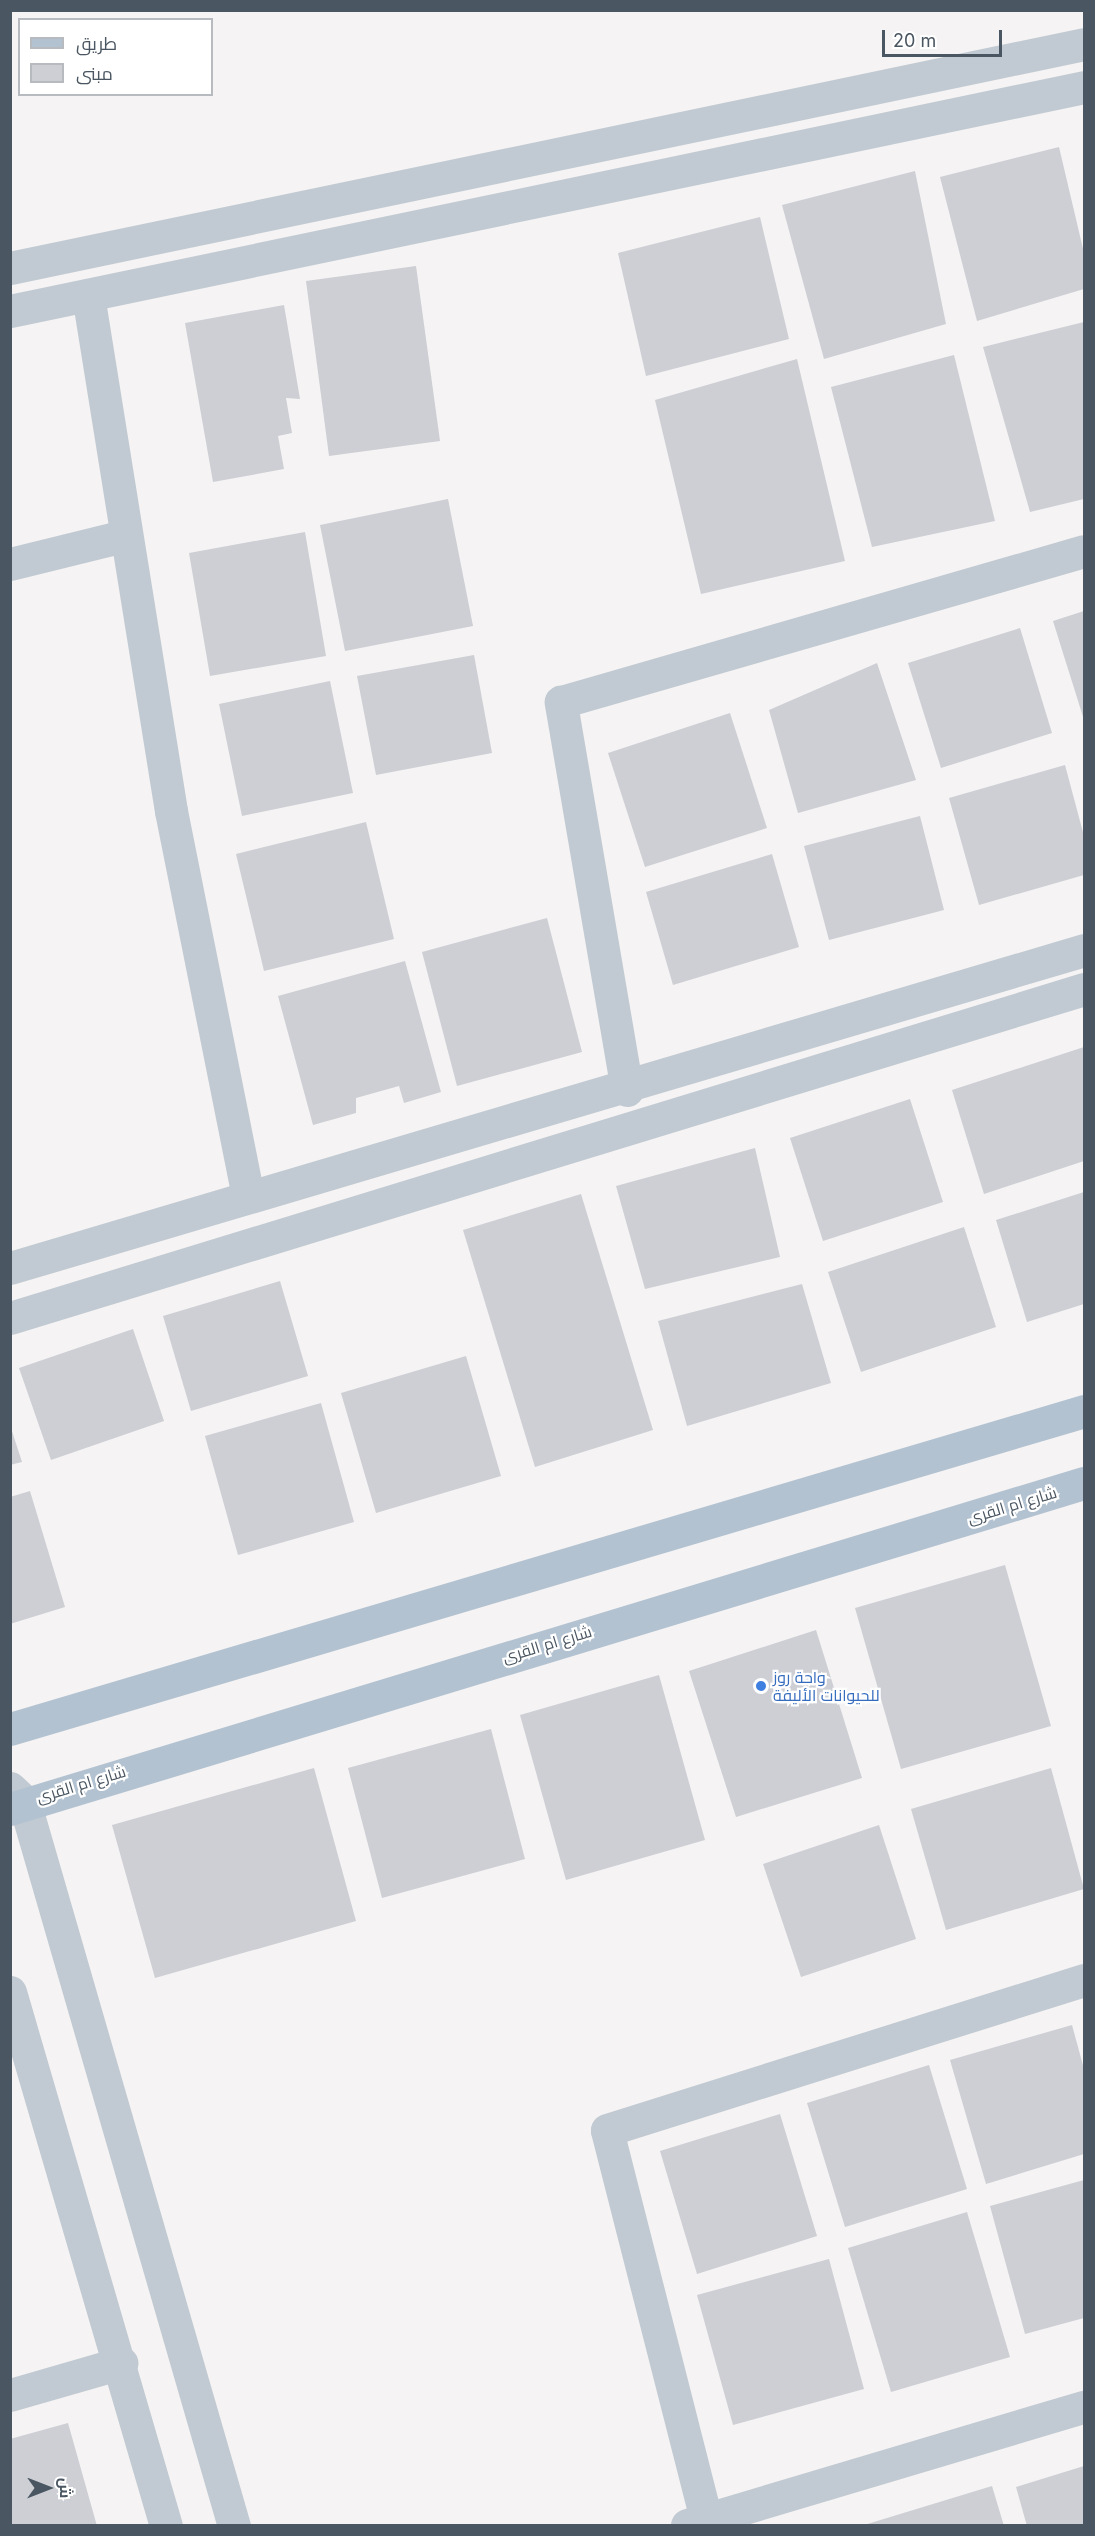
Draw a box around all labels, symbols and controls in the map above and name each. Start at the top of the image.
legend [18,18,213,96]
scale bar [885,18,1005,56]
text: 20 m [893,30,936,51]
text: طريق [76,33,117,54]
text: مبنى [76,63,113,84]
street label: شارع ام القرى [965,1482,1059,1528]
street label: شارع ام القرى [500,1621,594,1667]
place label: واحة روز للحيوانات الأليفة [773,1667,880,1705]
marker: واحة روز للحيوانات الأليفة [754,1679,768,1693]
street label: شارع ام القرى [34,1761,128,1807]
north arrow [18,2458,78,2518]
text: ش [56,2478,76,2498]

